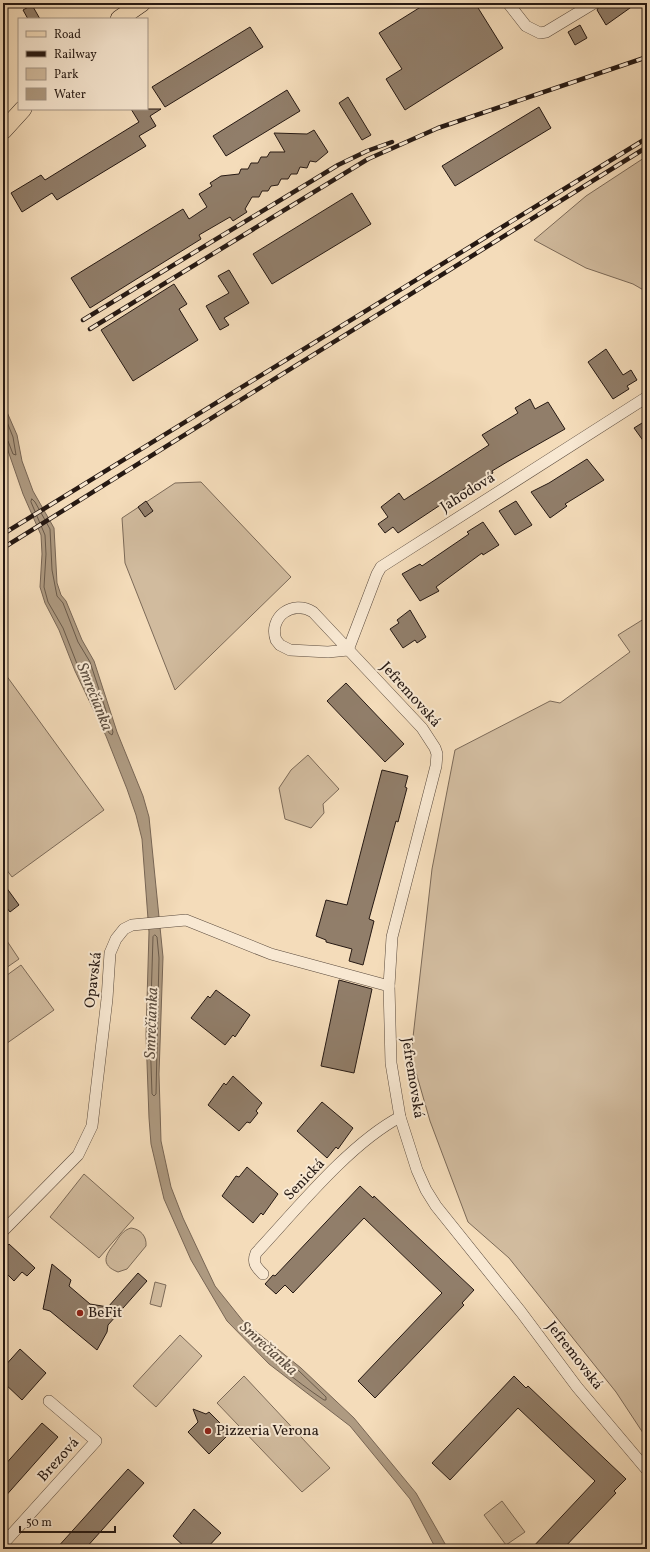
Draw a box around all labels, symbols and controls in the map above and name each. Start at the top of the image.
legend [18,18,148,110]
text: Road [54,27,81,43]
text: Railway [54,47,97,63]
text: Park [54,67,79,83]
text: Water [54,87,86,103]
street label: Jahodová [437,468,499,518]
street label: Jefremovská [375,658,445,732]
water label: Smrečianka [70,660,118,735]
street label: Opavská [80,951,108,1009]
water label: Smrečianka [140,986,164,1059]
street label: Jefremovská [395,1036,429,1120]
street label: Senická [280,1154,330,1206]
place label: BeFit [88,1303,122,1324]
marker: BeFit [75,1308,85,1318]
water label: Smrečianka [234,1317,302,1381]
street label: Jefremovská [541,1317,607,1395]
place label: Pizzeria Verona [216,1421,319,1442]
marker: Pizzeria Verona [203,1426,213,1436]
street label: Brezová [33,1433,85,1487]
scale bar [20,1508,115,1534]
text: 50 m [26,1515,52,1531]

